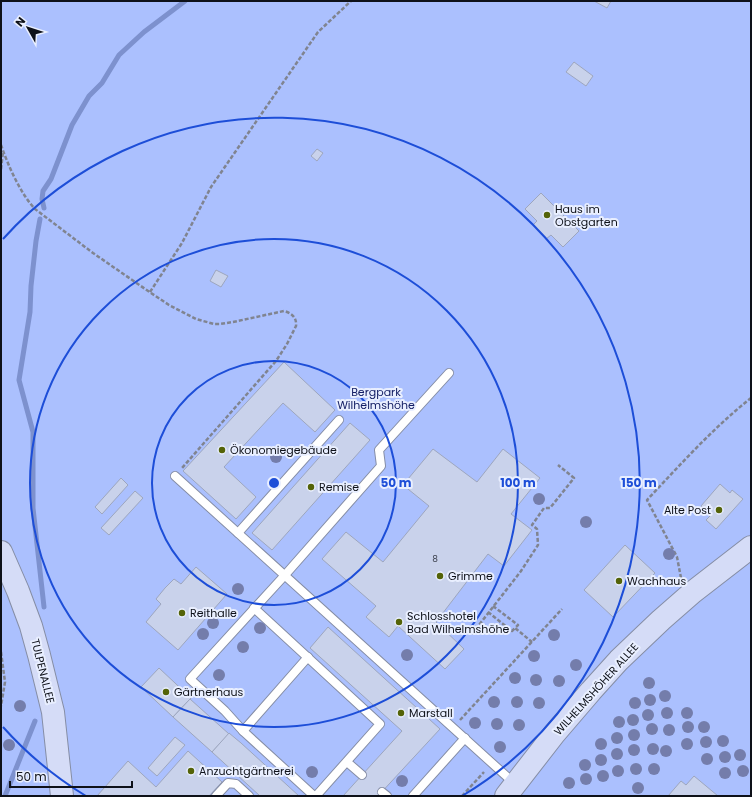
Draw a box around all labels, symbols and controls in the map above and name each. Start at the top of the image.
north arrow [8,8,48,48]
text: N [11,13,29,30]
place label: Haus im Obstgarten [555,201,618,230]
marker: Haus im Obstgarten [542,210,552,220]
park label: Bergpark Wilhelmshöhe [337,384,415,413]
place label: Ökonomiegebäude [230,442,337,458]
marker: Ökonomiegebäude [217,445,227,455]
text: 50 m [381,474,412,491]
text: 100 m [500,474,536,491]
text: 150 m [621,474,657,491]
centre of rings [267,476,281,490]
place label: Remise [319,479,359,495]
marker: Remise [306,482,316,492]
place label: Alte Post [664,502,711,518]
marker: Alte Post [714,505,724,515]
house number: 8 [432,553,438,565]
place label: Grimme [448,568,493,584]
marker: Grimme [435,571,445,581]
place label: Wachhaus [627,573,686,589]
marker: Wachhaus [614,576,624,586]
place label: Reithalle [190,605,237,621]
marker: Reithalle [177,608,187,618]
place label: Schlosshotel Bad Wilhelmshöhe [407,608,509,637]
marker: Schlosshotel Bad Wilhelmshöhe [394,617,404,627]
street label: TULPENALLEE [27,637,59,705]
street label: WILHELMSHÖHER ALLEE [550,639,642,739]
place label: Gärtnerhaus [174,684,244,700]
marker: Gärtnerhaus [161,687,171,697]
place label: Marstall [409,705,453,721]
marker: Marstall [396,708,406,718]
scale bar [10,763,132,789]
place label: Anzuchtgärtnerei [199,763,294,779]
marker: Anzuchtgärtnerei [186,766,196,776]
text: 50 m [16,768,47,785]

